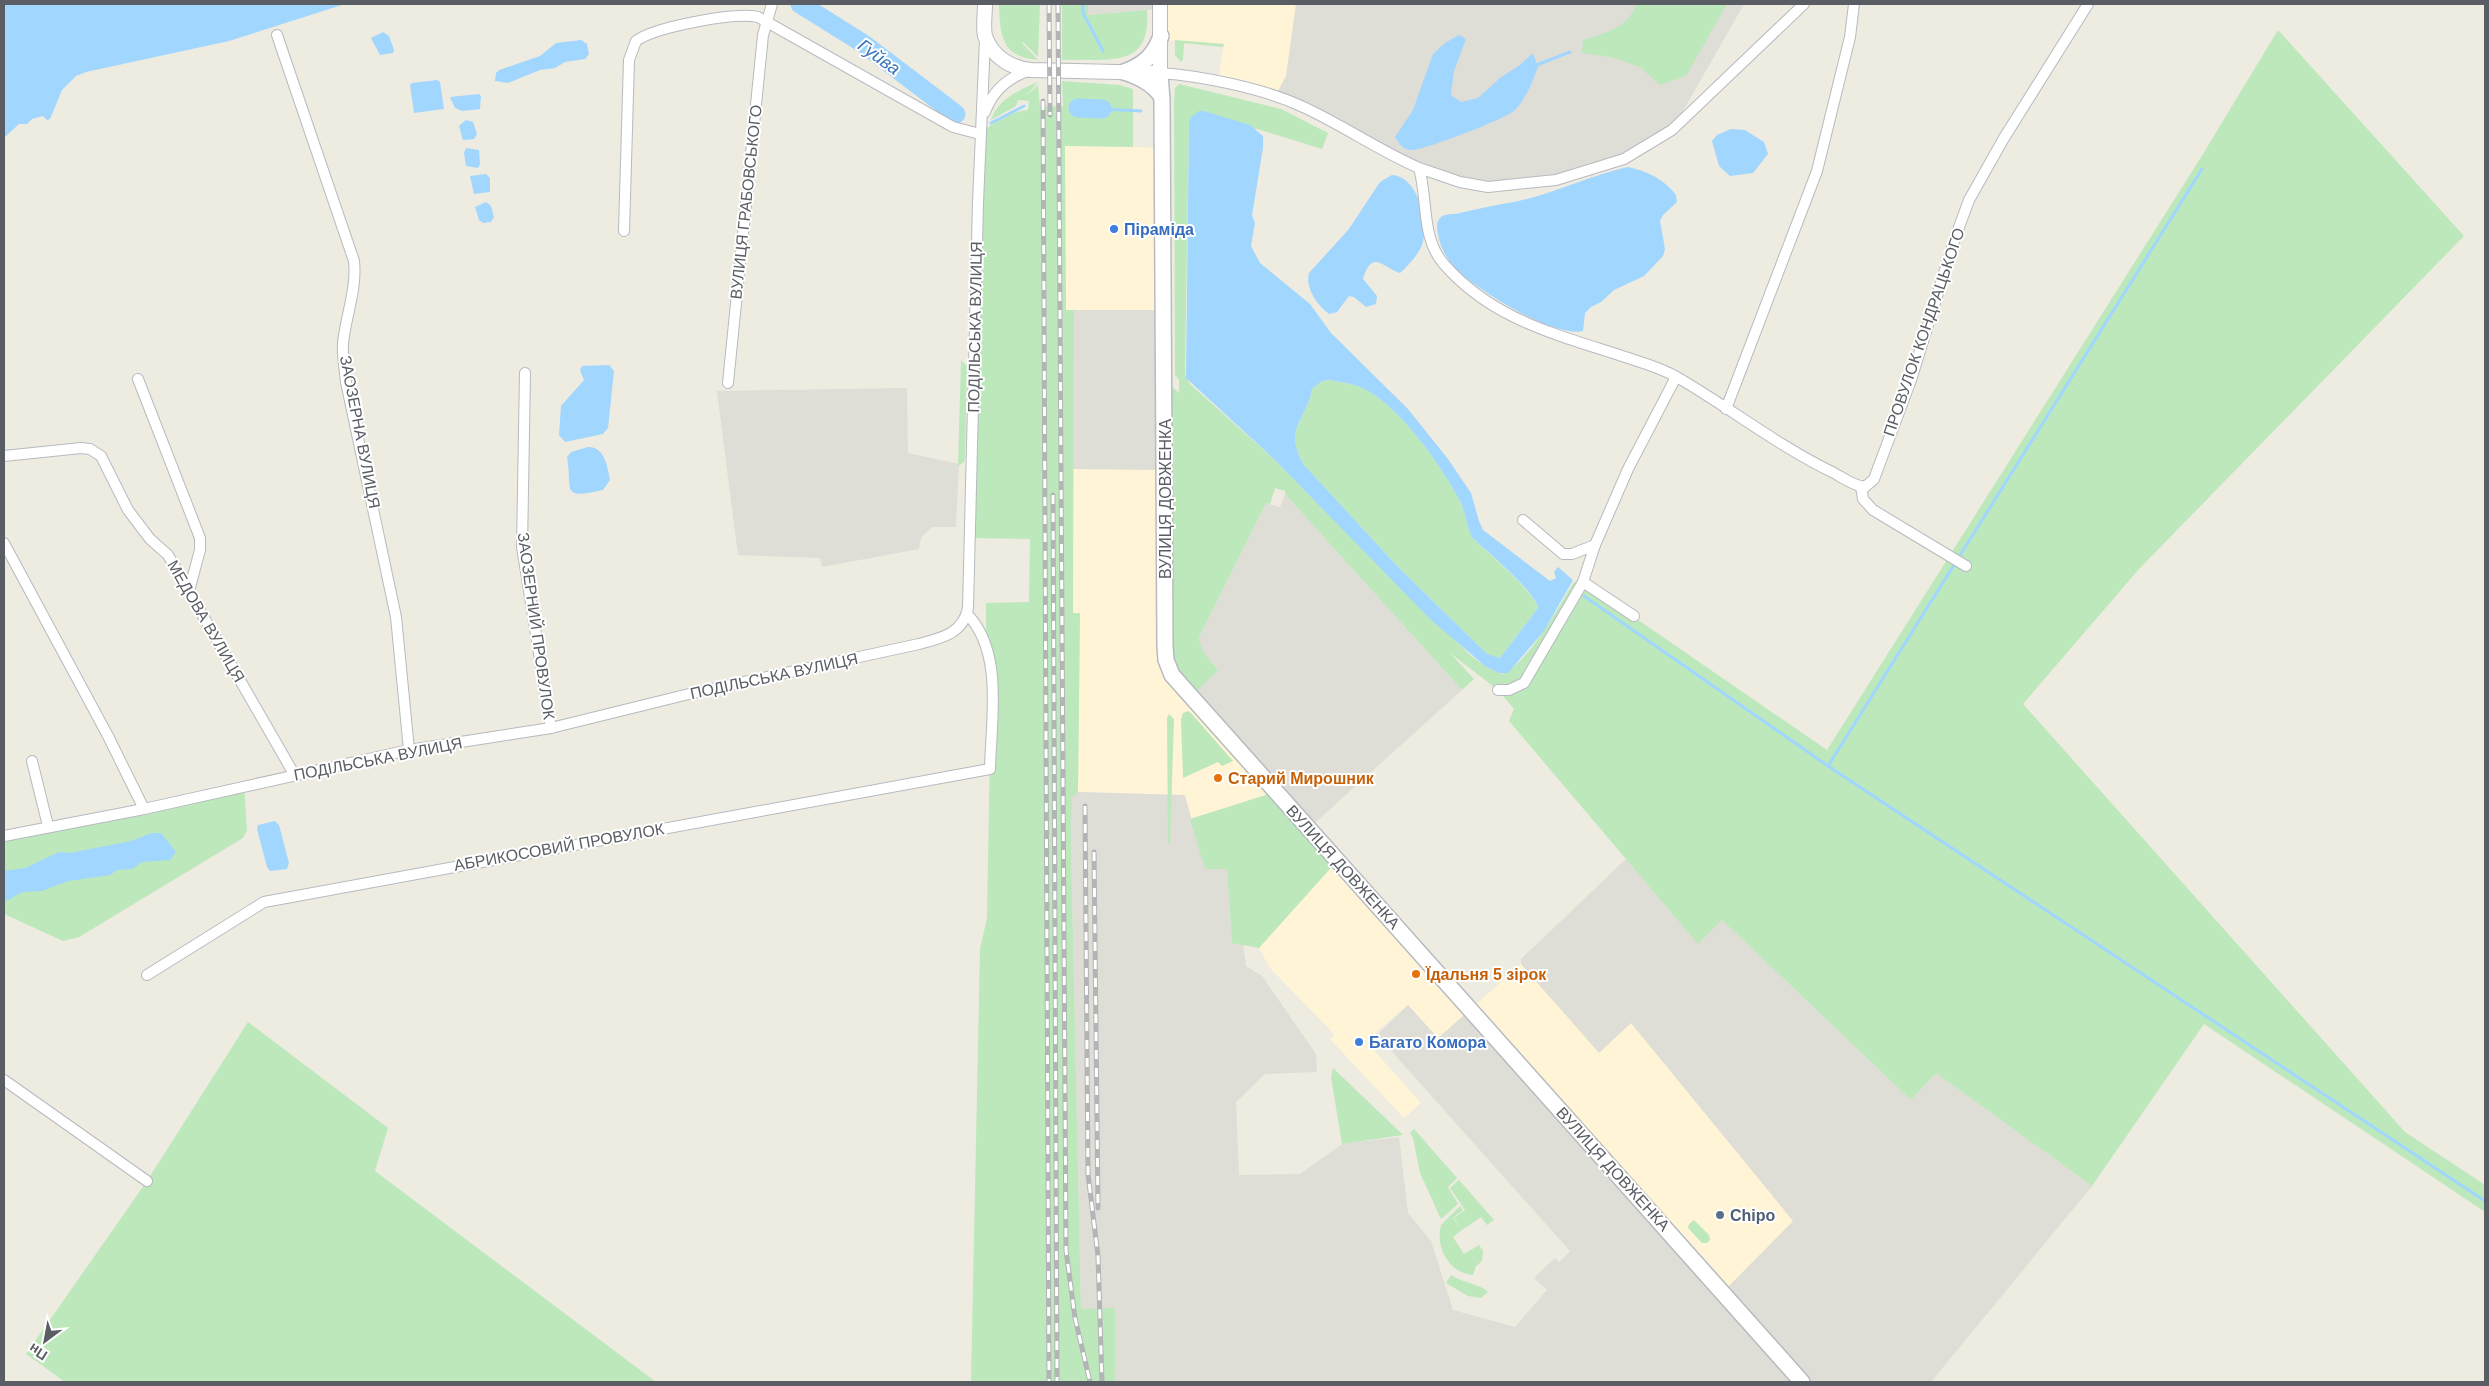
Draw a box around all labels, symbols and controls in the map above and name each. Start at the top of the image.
water label: Гуйва [854,35,904,79]
street label: ВУЛИЦЯ ГРАБОВСЬКОГО [727,104,765,300]
place label: Піраміда [1124,221,1194,238]
marker: Піраміда [1108,223,1120,235]
street label: ПРОВУЛОК КОНДРАЦЬКОГО [1880,226,1968,438]
street label: ПОДІЛЬСЬКА ВУЛИЦЯ [965,241,985,413]
street label: ЗАОЗЕРНА ВУЛИЦЯ [337,354,383,510]
street label: ВУЛИЦЯ ДОВЖЕНКА [1157,419,1174,579]
street label: ЗАОЗЕРНИЙ ПРОВУЛОК [514,531,559,721]
street label: МЕДОВА ВУЛИЦЯ [164,557,248,685]
street label: ПОДІЛЬСЬКА ВУЛИЦЯ [689,650,859,702]
street label: ПОДІЛЬСЬКА ВУЛИЦЯ [292,734,464,784]
place label: Старий Мирошник [1228,770,1375,787]
marker: Старий Мирошник [1212,772,1224,784]
street label: ВУЛИЦЯ ДОВЖЕНКА [1283,802,1403,932]
street label: АБРИКОСОВИЙ ПРОВУЛОК [452,819,666,874]
place label: Їдальня 5 зірок [1425,966,1547,983]
marker: Їдальня 5 зірок [1410,968,1422,980]
place label: Багато Комора [1369,1034,1486,1051]
marker: Багато Комора [1353,1036,1365,1048]
street label: ВУЛИЦЯ ДОВЖЕНКА [1553,1104,1673,1234]
place label: Chipo [1730,1207,1776,1224]
marker: Chipo [1714,1209,1726,1221]
north arrow [20,1316,70,1366]
text: Пн [26,1340,50,1364]

